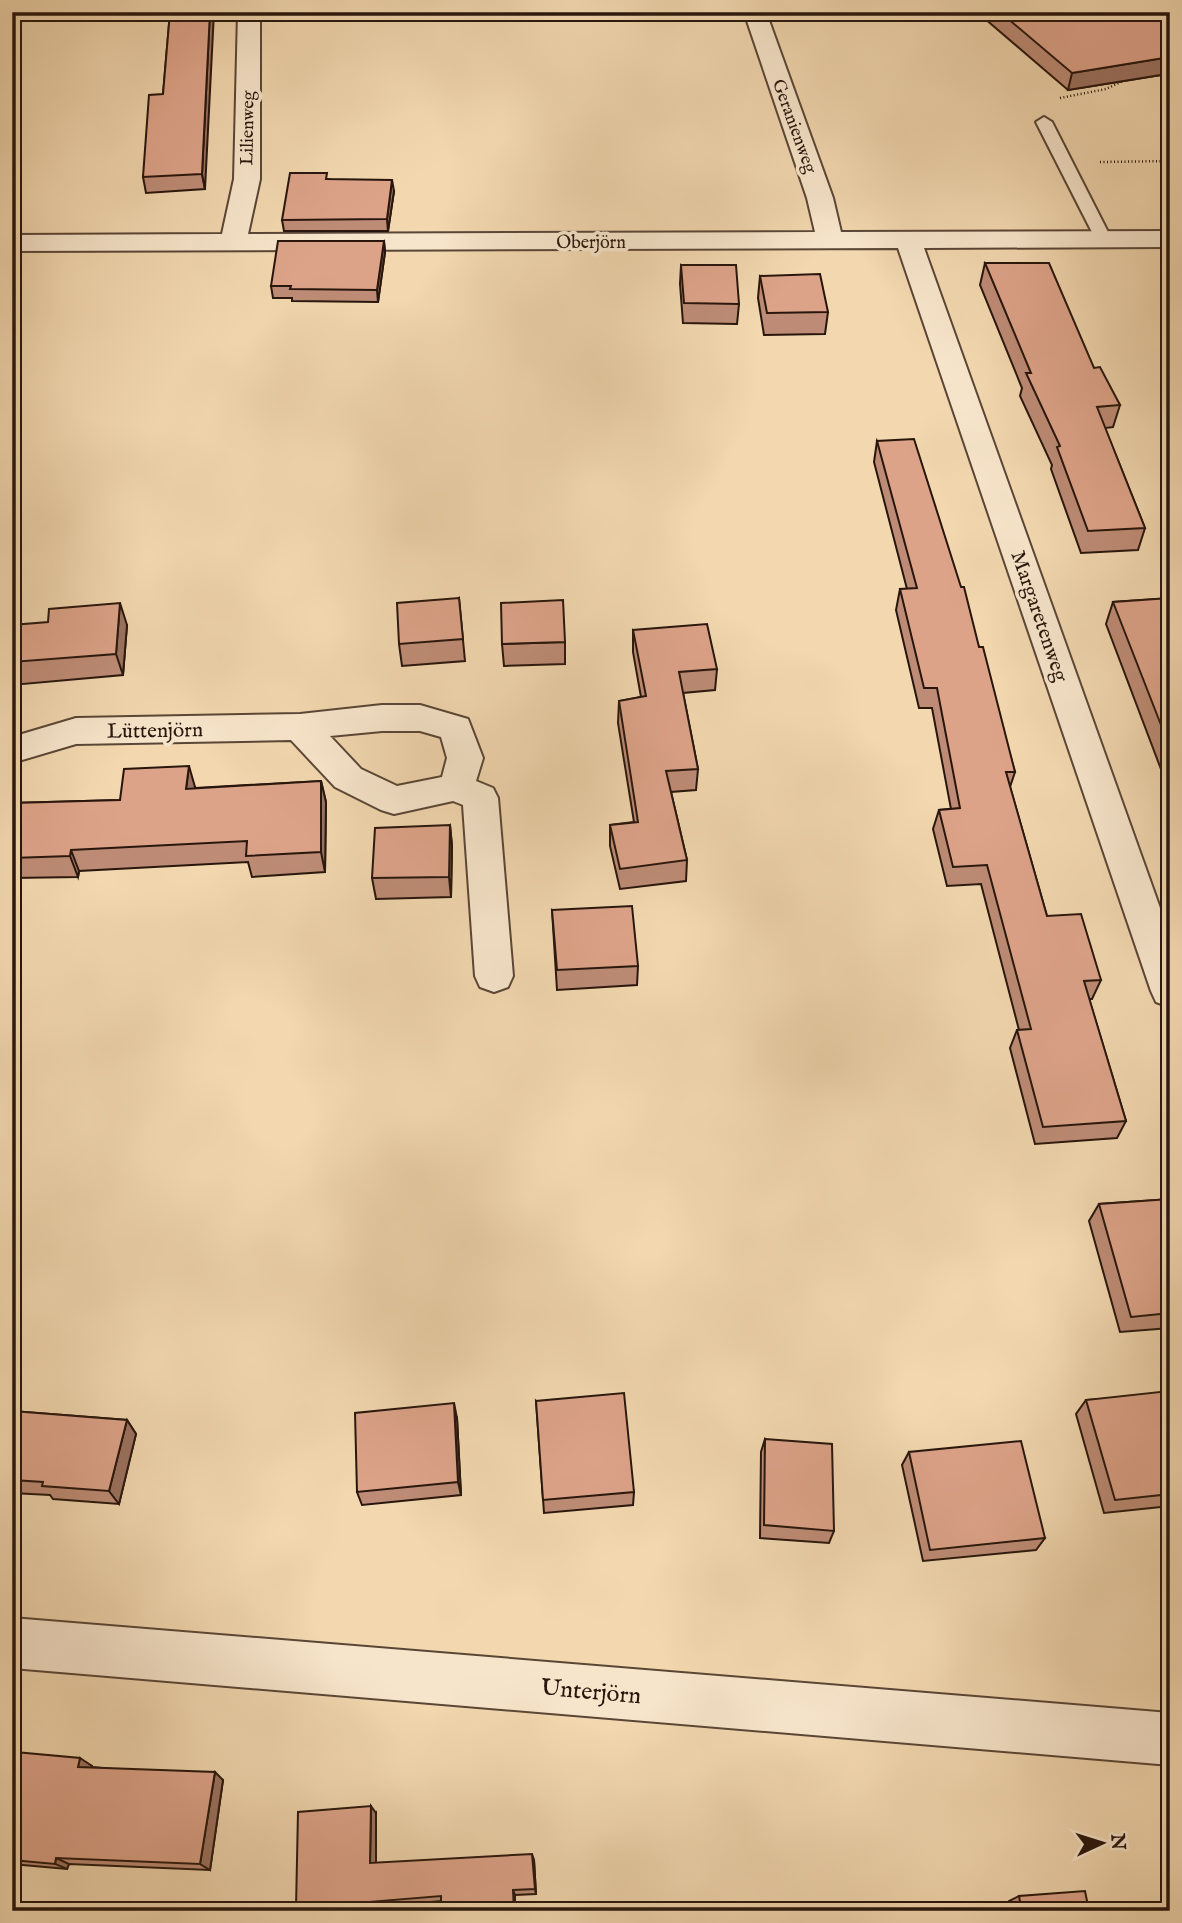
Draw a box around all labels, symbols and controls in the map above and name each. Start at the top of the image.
street label: Geranienweg [766,76,821,177]
street label: Lilienweg [236,90,261,166]
street label: Oberjörn [556,232,626,255]
street label: Margaretenweg [1004,547,1074,686]
street label: Lüttenjörn [107,717,203,746]
street label: Unterjörn [539,1673,643,1712]
north arrow [1066,1808,1136,1878]
text: N [1104,1832,1130,1852]

